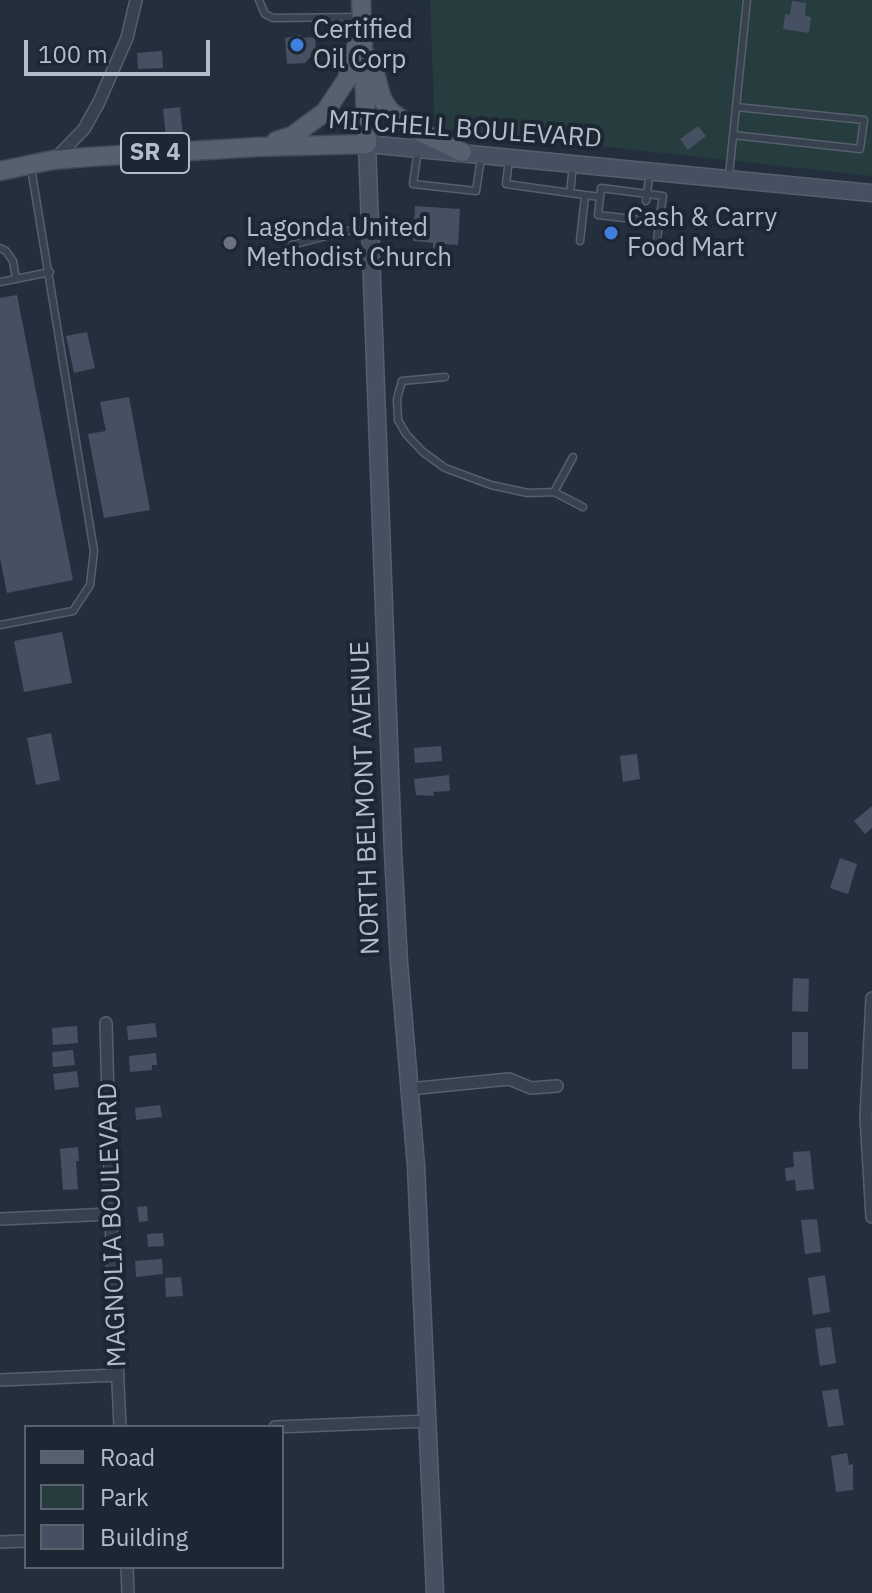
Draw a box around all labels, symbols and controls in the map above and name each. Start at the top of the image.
place label: Certified Oil Corp [313,14,413,76]
scale bar [28,24,214,74]
marker: Certified Oil Corp [288,36,306,54]
text: 100 m [38,38,108,70]
street label: MITCHELL BOULEVARD [327,105,603,155]
road number: SR 4 [121,133,189,173]
place label: Cash & Carry Food Mart [627,202,777,264]
place label: Lagonda United Methodist Church [246,212,452,274]
marker: Cash & Carry Food Mart [602,224,620,242]
marker: Lagonda United Methodist Church [221,234,239,252]
street label: NORTH BELMONT AVENUE [345,641,387,955]
street label: MAGNOLIA BOULEVARD [92,1082,134,1368]
legend [24,1425,284,1569]
text: Road [100,1441,155,1473]
text: Park [100,1481,149,1513]
text: Building [100,1521,188,1553]

